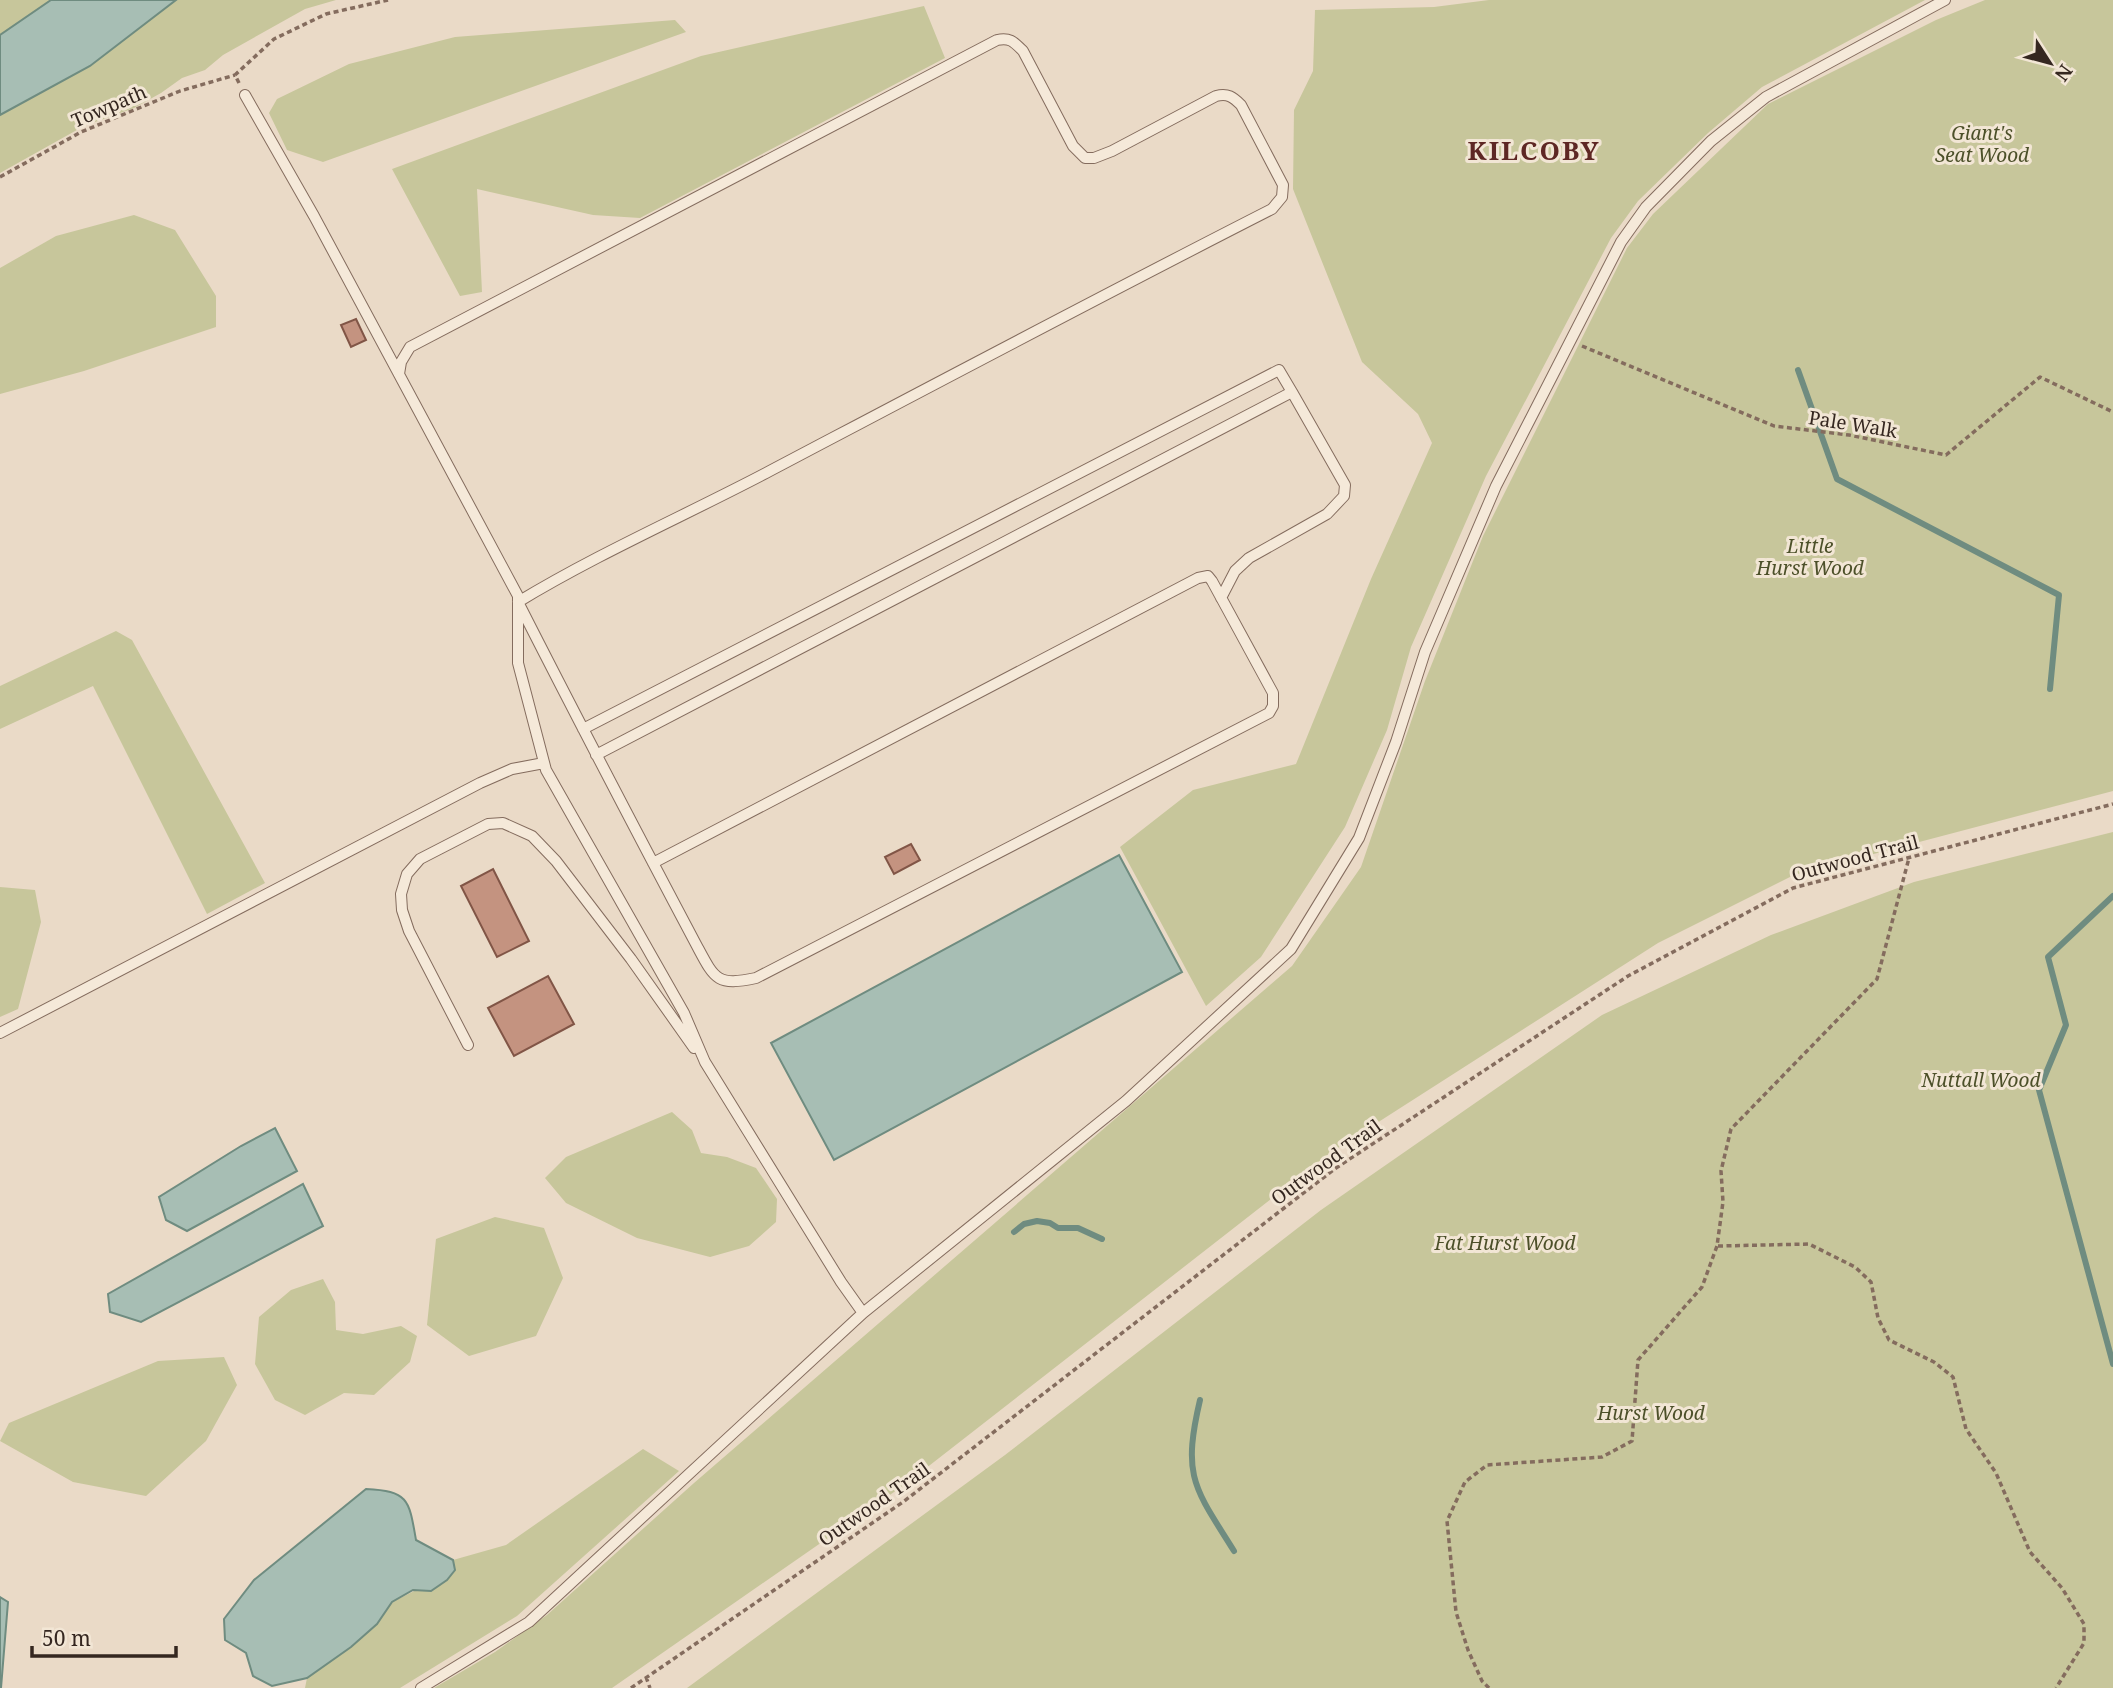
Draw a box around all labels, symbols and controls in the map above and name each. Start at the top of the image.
north arrow [2015,28,2085,98]
text: N [2049,59,2079,87]
street label: Towpath [67,79,151,133]
park label: Giant's Seat Wood [1935,120,2030,168]
district label: KILCOBY [1468,132,1600,168]
street label: Pale Walk [1807,404,1900,444]
park label: Little Hurst Wood [1755,533,1865,581]
street label: Outwood Trail [1789,829,1922,887]
park label: Nuttall Wood [1921,1067,2041,1093]
street label: Outwood Trail [1266,1113,1387,1211]
park label: Fat Hurst Wood [1434,1230,1576,1256]
park label: Hurst Wood [1596,1400,1706,1426]
street label: Outwood Trail [813,1456,935,1552]
scale bar [32,1614,175,1658]
text: 50 m [42,1624,91,1652]

